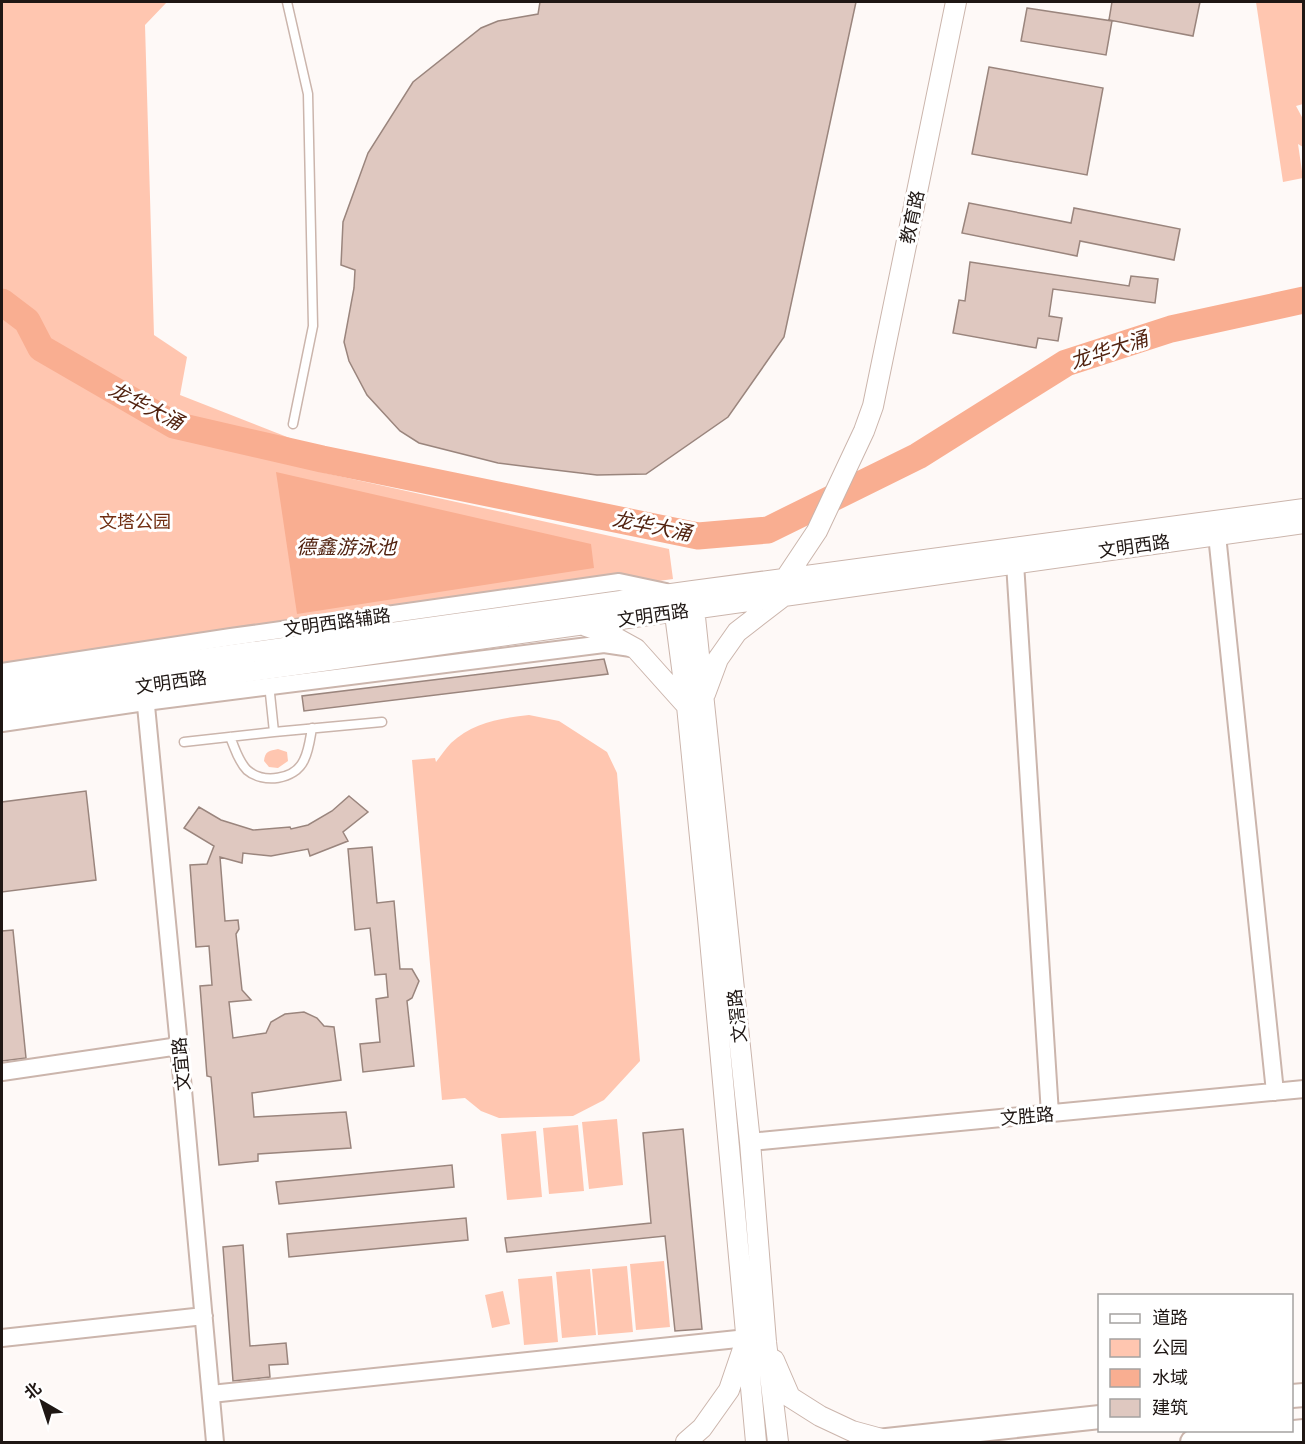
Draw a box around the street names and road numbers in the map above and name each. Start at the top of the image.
street label: 教育路 [894,188,930,246]
street label: 文明西路 [1097,529,1171,563]
street label: 文明西路 [616,598,690,632]
street label: 文明西路辅路 [282,602,392,642]
street label: 文明西路 [134,665,208,699]
street label: 文滘路 [722,988,752,1044]
street label: 文宜路 [166,1036,196,1092]
street label: 文胜路 [999,1101,1055,1131]

